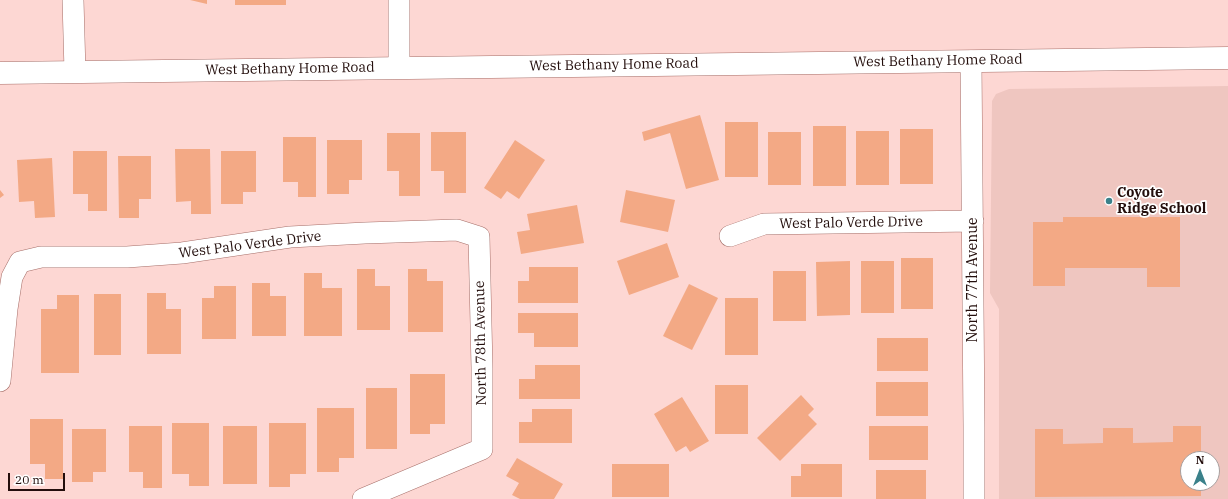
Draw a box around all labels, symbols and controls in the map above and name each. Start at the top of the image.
street label: West Bethany Home Road [853,51,1023,71]
street label: West Bethany Home Road [529,55,699,75]
street label: West Bethany Home Road [205,59,375,79]
place label: Coyote Ridge School [1117,185,1206,218]
marker: Coyote Ridge School [1104,196,1114,206]
street label: West Palo Verde Drive [779,213,923,233]
street label: North 77th Avenue [965,218,981,342]
street label: West Palo Verde Drive [178,228,322,262]
street label: North 78th Avenue [472,280,490,406]
north arrow [1180,451,1220,491]
text: N [1196,453,1204,467]
scale bar [10,465,67,491]
text: 20 m [15,472,44,487]

